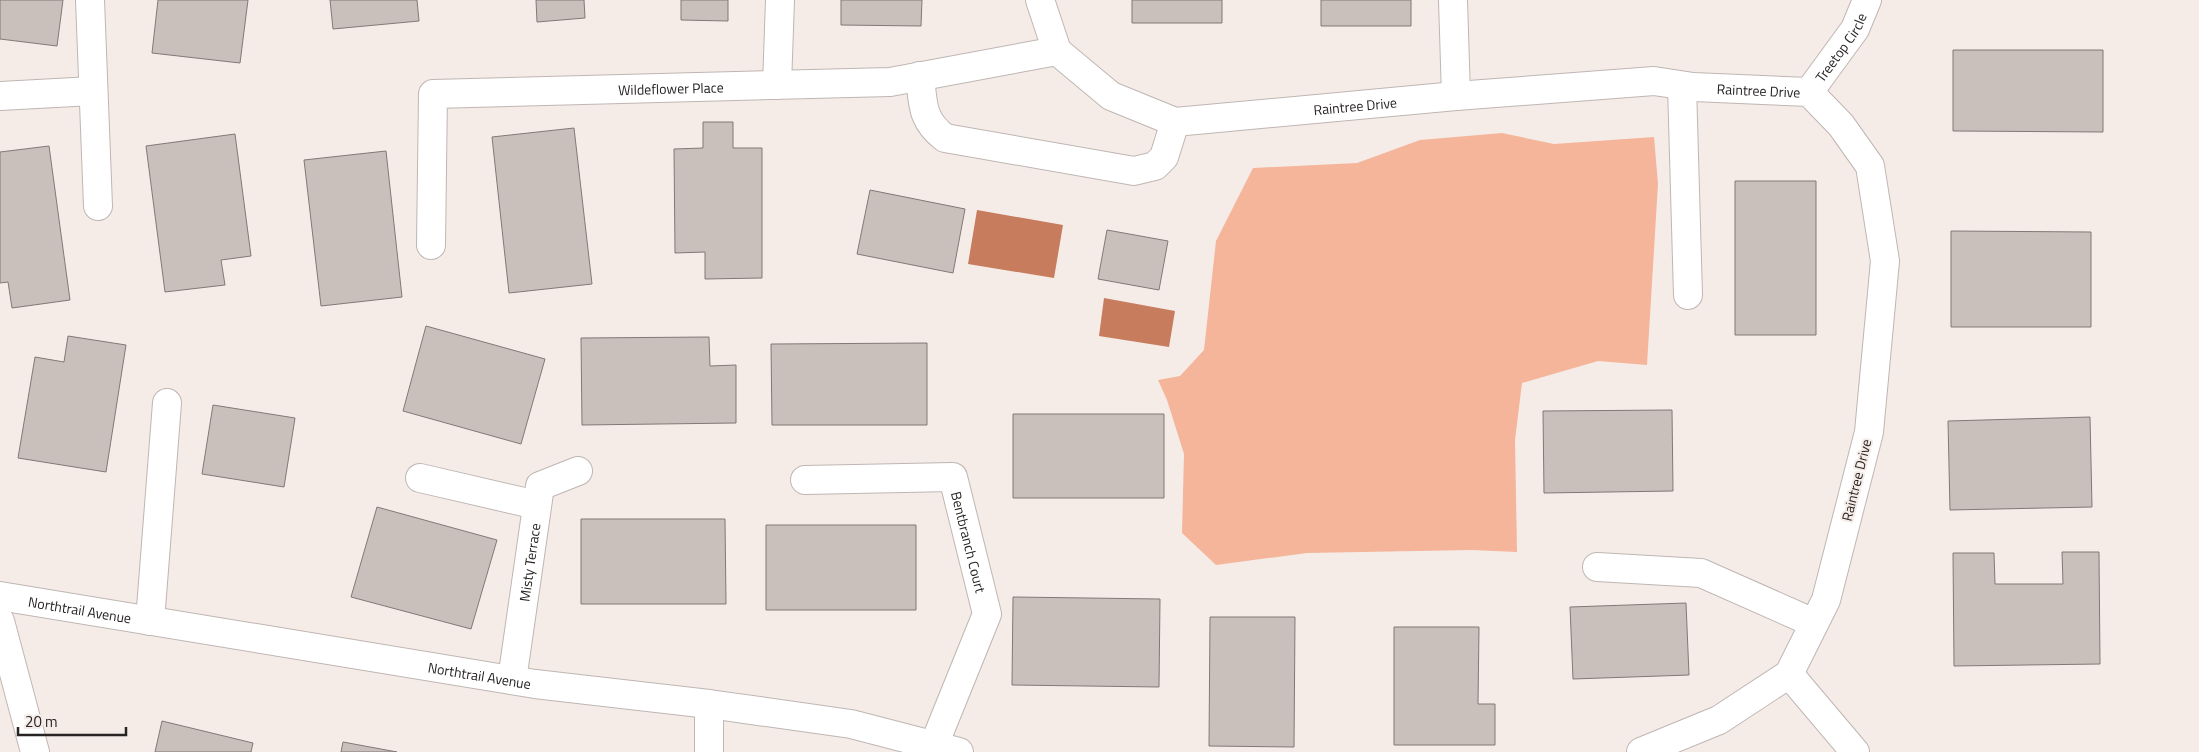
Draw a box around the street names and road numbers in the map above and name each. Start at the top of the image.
street label: Treetop Circle [1809,9,1871,86]
street label: Wildeflower Place [618,76,724,100]
street label: Raintree Drive [1716,78,1801,102]
street label: Raintree Drive [1312,91,1398,120]
street label: Raintree Drive [1836,437,1876,523]
street label: Bentbranch Court [946,489,992,595]
street label: Misty Terrace [513,522,545,603]
street label: Northtrail Avenue [27,590,133,628]
street label: Northtrail Avenue [426,656,533,694]

